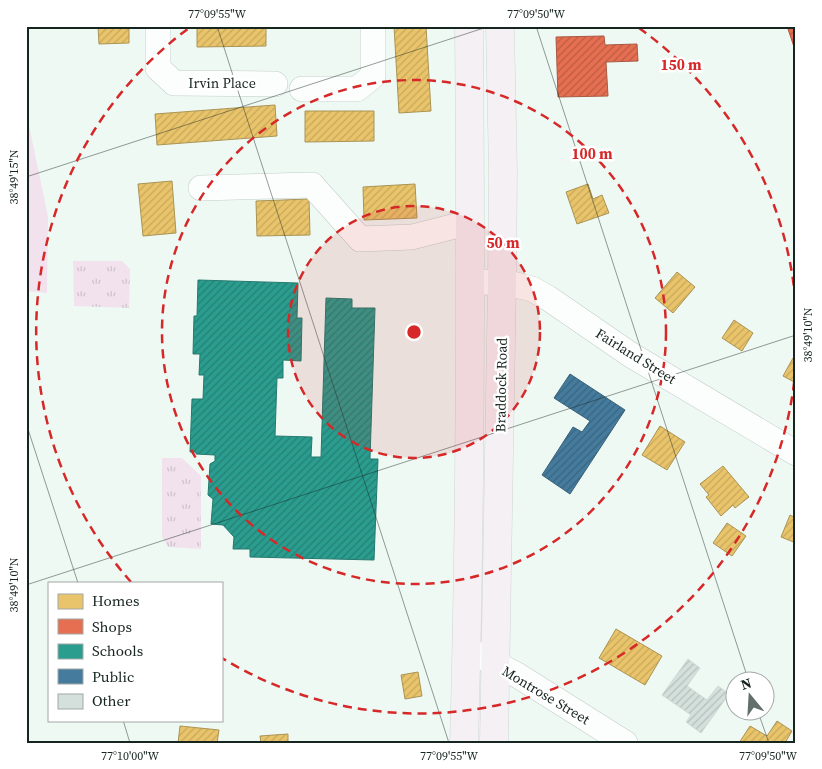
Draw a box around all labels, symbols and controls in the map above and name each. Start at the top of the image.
text: 77°09'55"W [188,6,246,22]
text: 77°09'50"W [507,6,565,22]
text: 150 m [660,54,702,75]
street label: Irvin Place [188,73,256,93]
text: 100 m [571,143,613,164]
text: 38°49'15"N [6,149,22,205]
text: 50 m [486,232,520,253]
text: 38°49'10"N [800,307,816,363]
centre of rings [405,323,423,341]
street label: Fairland Street [592,323,681,389]
street label: Braddock Road [490,337,512,432]
text: 38°49'10"N [6,557,22,613]
legend [48,582,222,722]
text: Homes [92,590,139,611]
text: Shops [92,616,132,637]
text: Schools [92,640,143,661]
street label: Montrose Street [498,661,594,729]
text: Public [92,666,134,687]
north arrow [724,672,774,722]
text: N [738,673,754,695]
text: Other [92,690,131,711]
text: 77°10'00"W [101,748,159,764]
text: 77°09'55"W [420,748,478,764]
text: 77°09'50"W [739,748,797,764]

